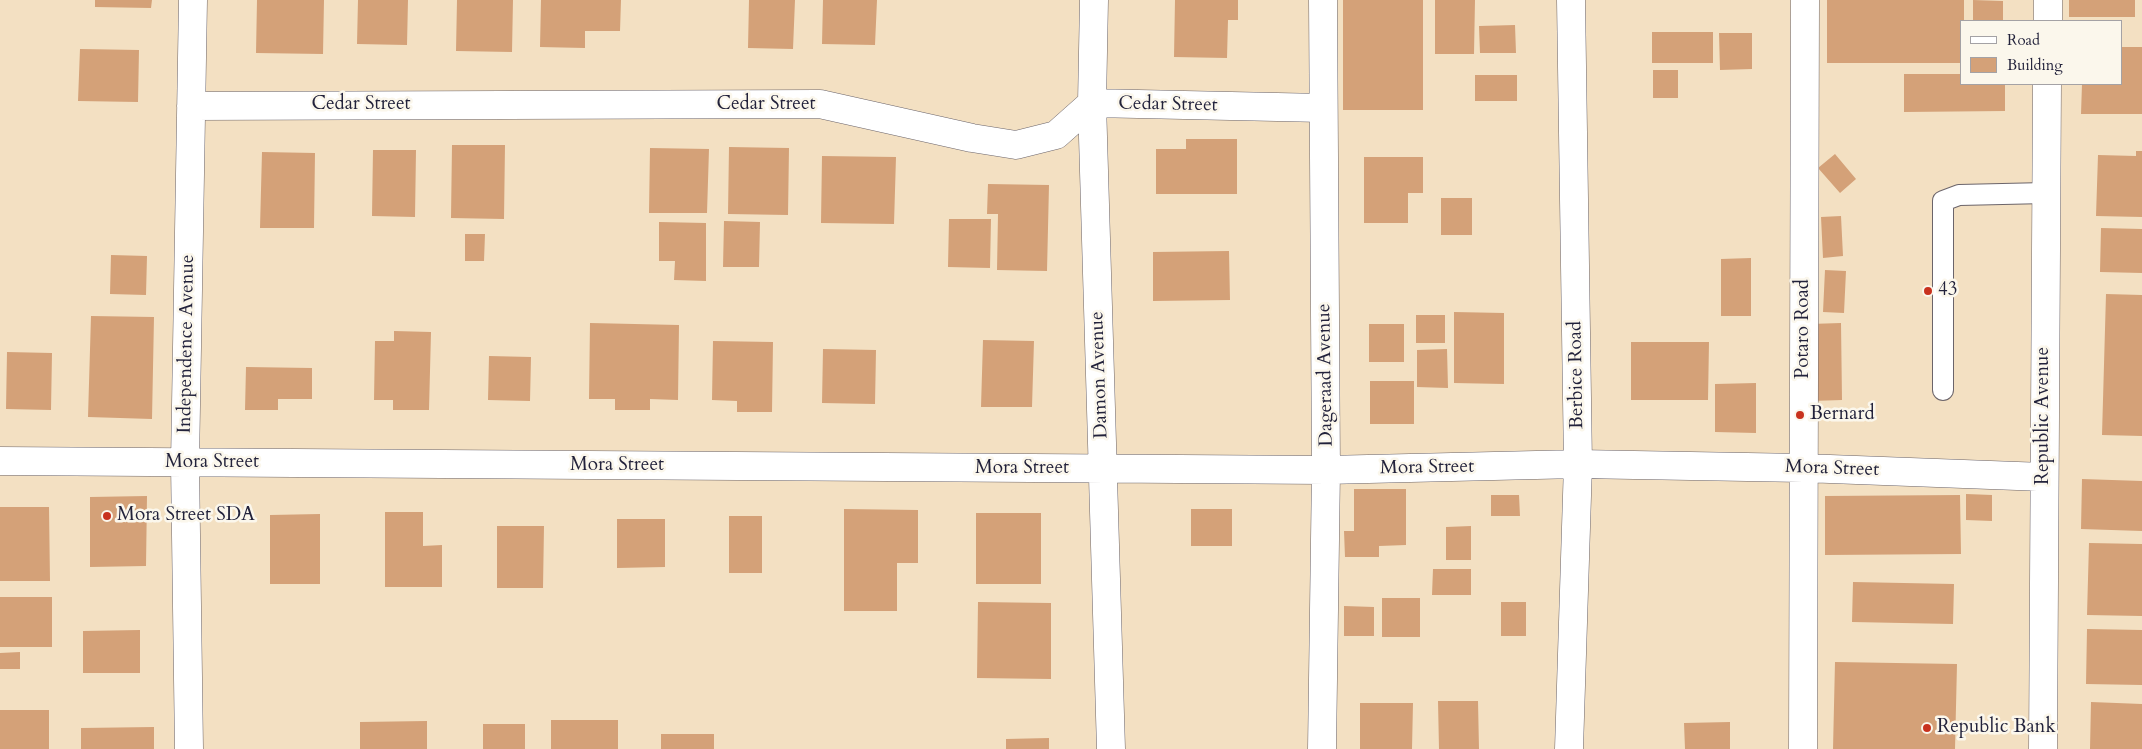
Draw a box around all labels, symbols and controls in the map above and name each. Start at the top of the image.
legend [1960,20,2122,85]
text: Road [2007,30,2040,50]
text: Building [2007,55,2063,75]
street label: Cedar Street [1118,93,1218,117]
street label: Cedar Street [311,94,411,116]
street label: Cedar Street [716,94,816,116]
street label: Independence Avenue [174,254,200,434]
street label: Potaro Road [1793,279,1815,379]
place label: 43 [1938,280,1957,302]
marker: 43 [1922,285,1934,297]
street label: Dageraad Avenue [1313,303,1339,447]
street label: Damon Avenue [1086,311,1114,439]
street label: Berbice Road [1565,321,1589,429]
street label: Republic Avenue [2033,347,2055,485]
place label: Bernard [1810,404,1875,426]
marker: Bernard [1794,409,1806,421]
street label: Mora Street [165,452,259,474]
street label: Mora Street [570,455,664,477]
street label: Mora Street [1380,456,1474,480]
street label: Mora Street [1785,456,1879,482]
street label: Mora Street [975,458,1069,480]
place label: Mora Street SDA [117,505,255,527]
marker: Mora Street SDA [101,510,113,522]
place label: Republic Bank [1937,717,2056,739]
marker: Republic Bank [1921,722,1933,734]

